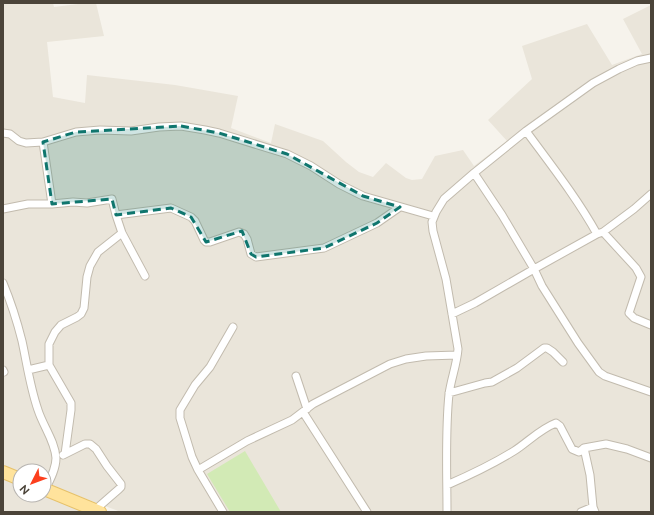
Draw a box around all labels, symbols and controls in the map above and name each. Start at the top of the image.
north arrow [12,463,52,503]
text: N [17,482,33,497]

